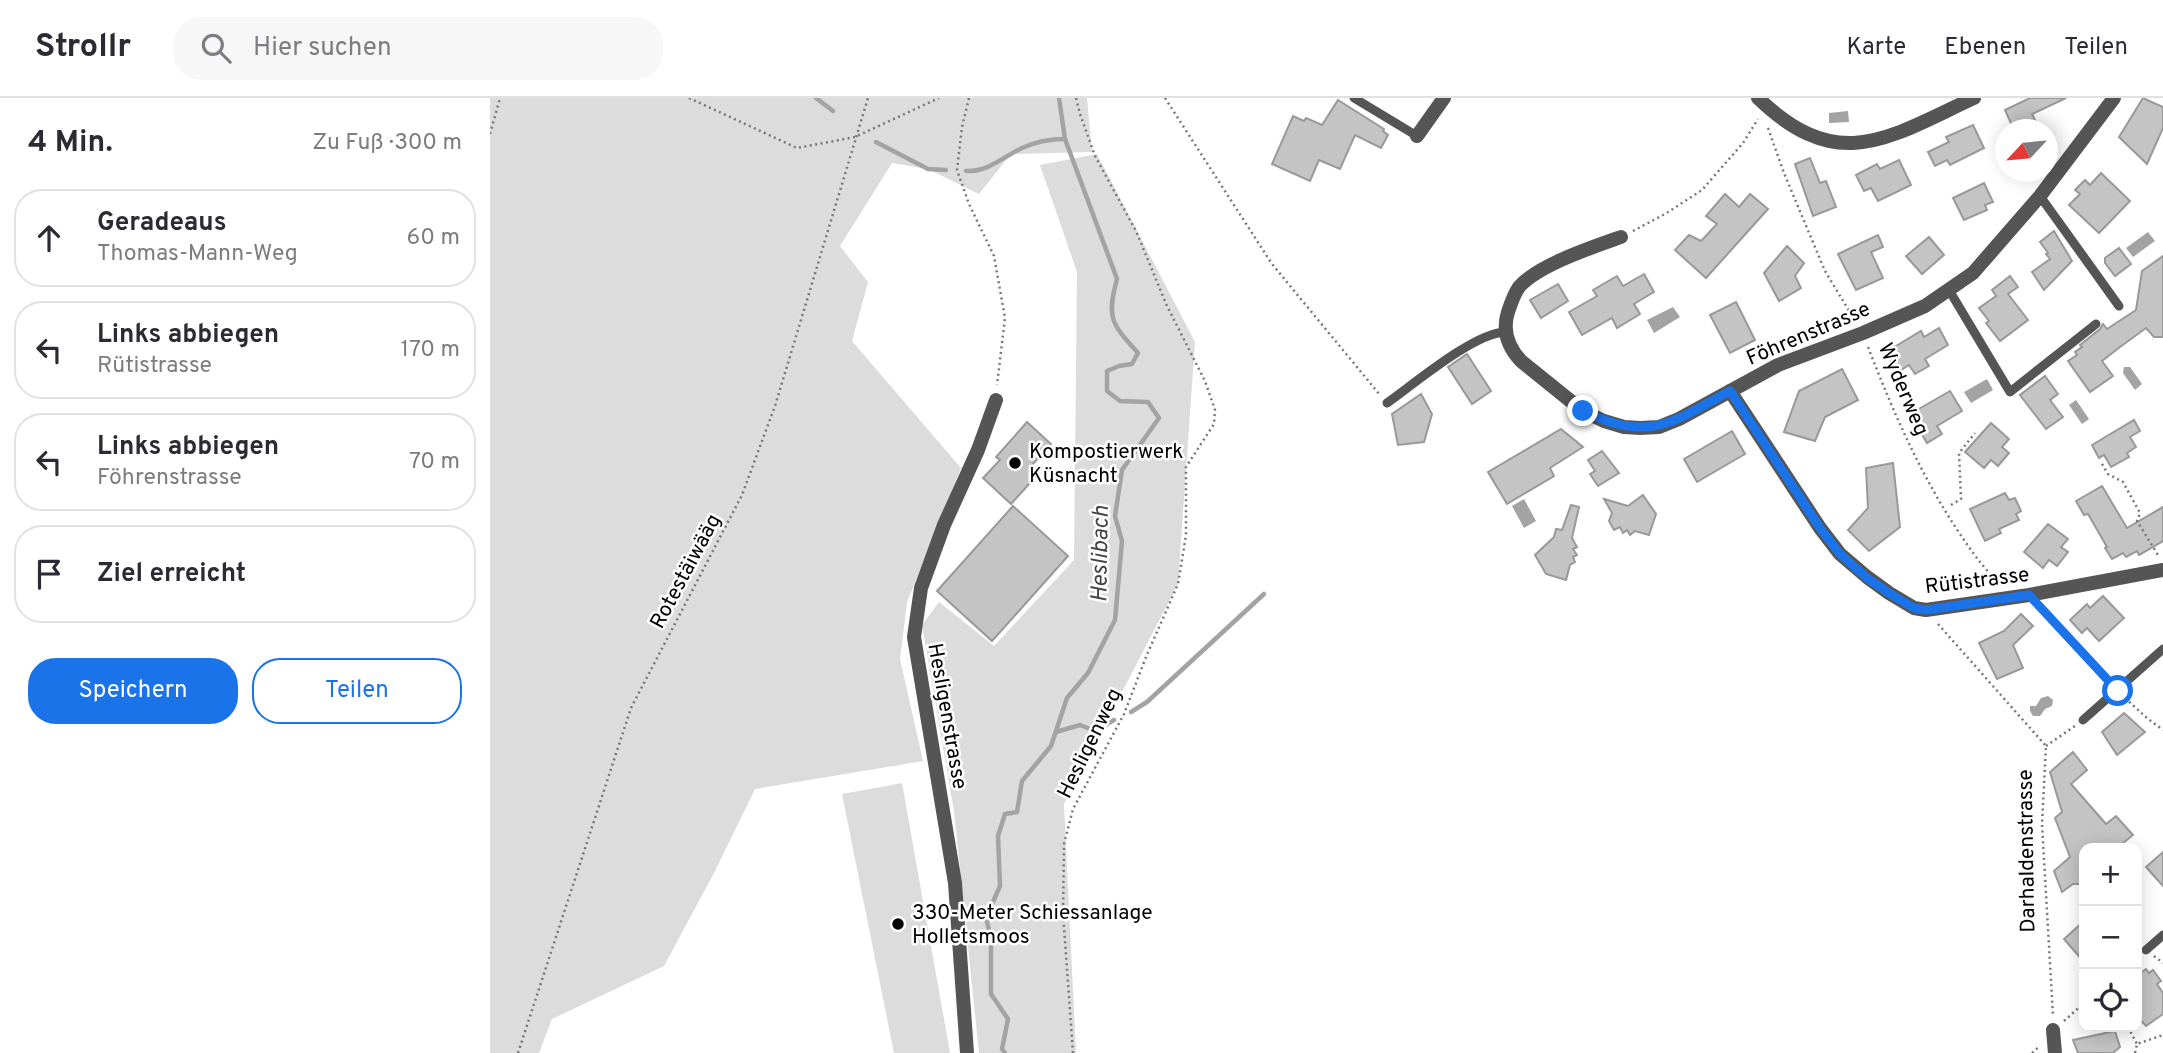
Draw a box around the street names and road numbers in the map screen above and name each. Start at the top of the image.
street label: Föhrenstrasse [1743,296,1875,373]
street label: Wyderweg [1871,339,1934,440]
street label: Rotestäiwääg [645,510,728,634]
street label: Rütistrasse [1923,562,2031,601]
street label: Hesligenstrasse [920,641,973,791]
street label: Hesligenweg [1052,684,1129,803]
street label: Darhaldenstrasse [2013,769,2042,933]

